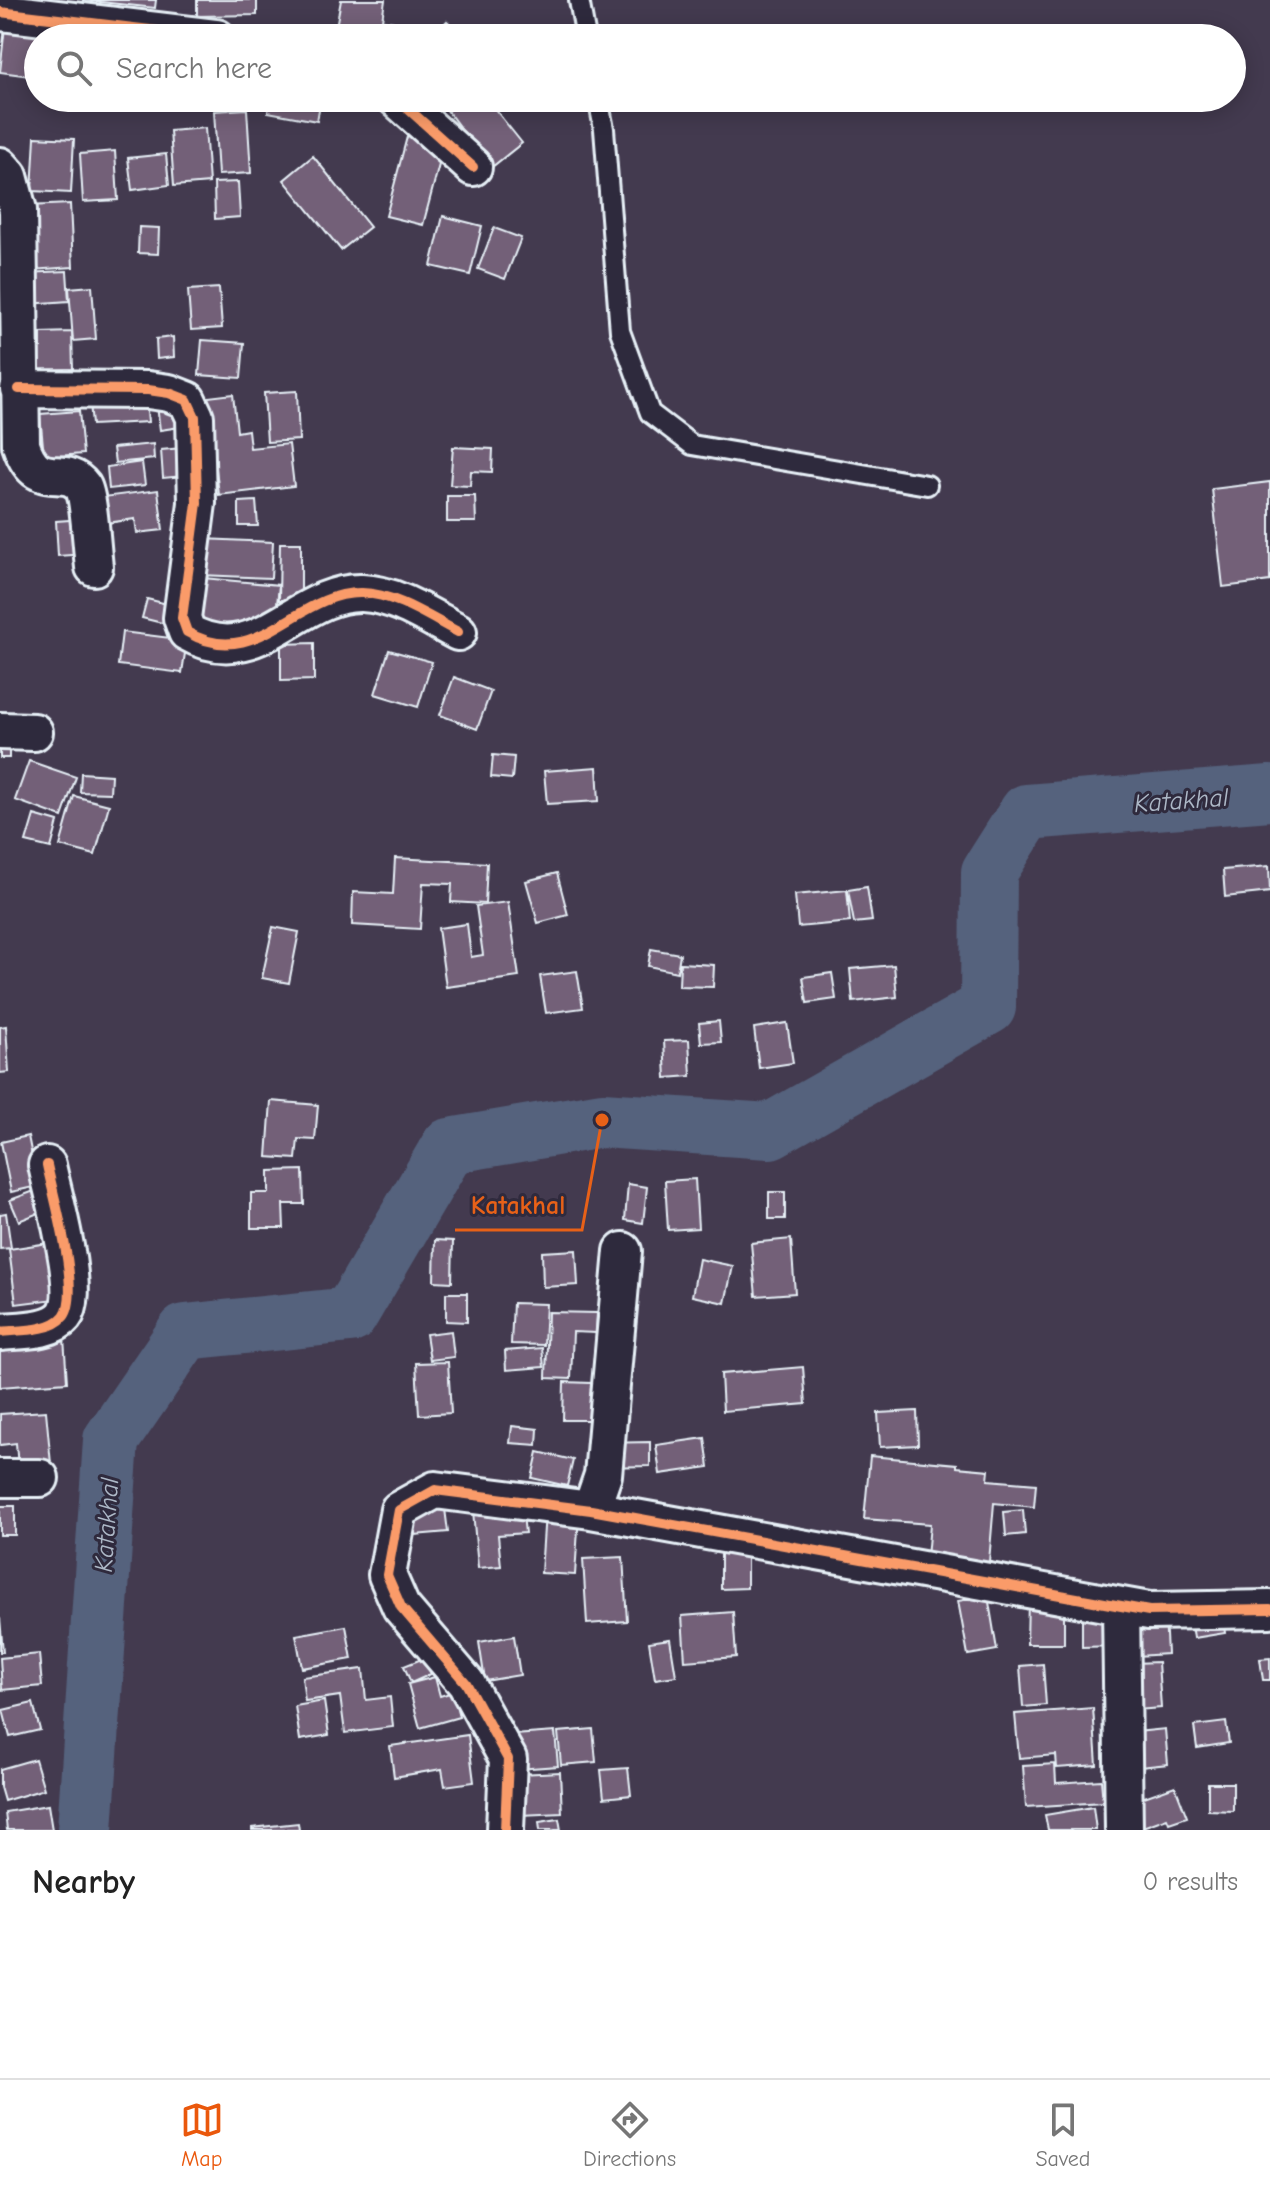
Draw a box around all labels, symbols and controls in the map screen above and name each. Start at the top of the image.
search box [24,24,1246,112]
icon: search [52,46,96,90]
text: Search here [116,51,272,86]
water label: Katakhal [1133,783,1230,819]
callout: Katakhal [455,1180,582,1230]
text: Katakhal [471,1191,565,1221]
water label: Katakhal [89,1477,125,1573]
text: Nearby [32,1862,135,1902]
text: 0 results [1143,1867,1238,1897]
tab: Map [180,2098,224,2172]
tab: Directions [583,2098,676,2172]
tab: Saved [1035,2098,1090,2172]

